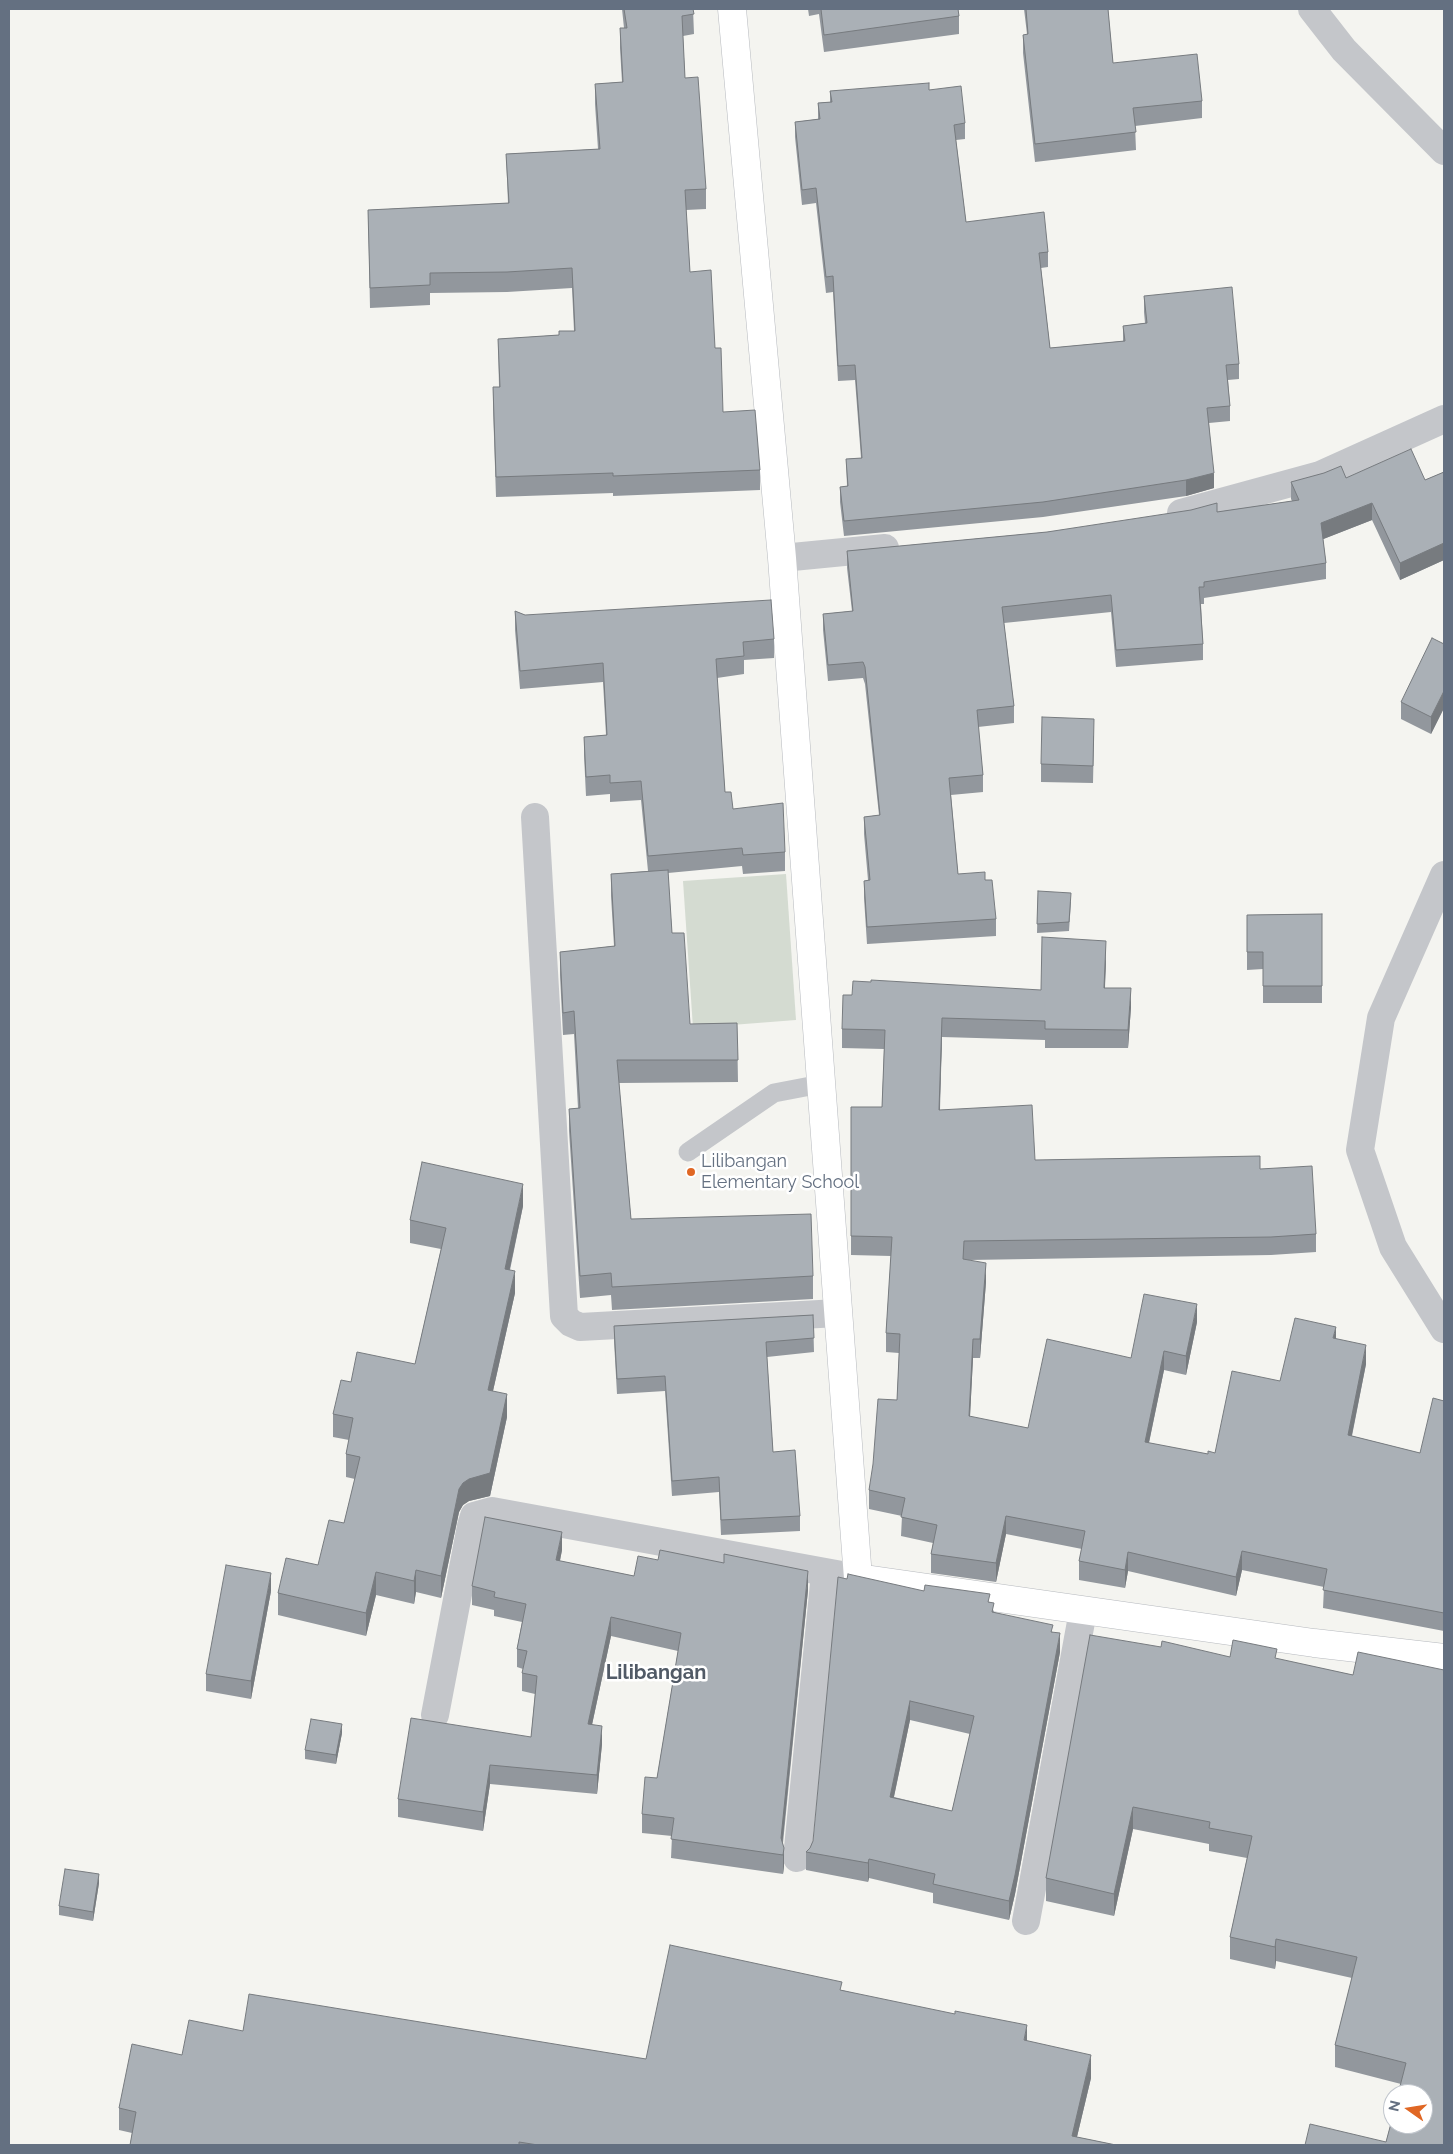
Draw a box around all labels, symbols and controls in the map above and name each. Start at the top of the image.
place label: Lilibangan Elementary School [701,1151,859,1194]
marker: Lilibangan Elementary School [685,1166,697,1178]
district label: Lilibangan [606,1661,706,1685]
north arrow [1383,2084,1433,2134]
text: N [1385,2099,1403,2113]

